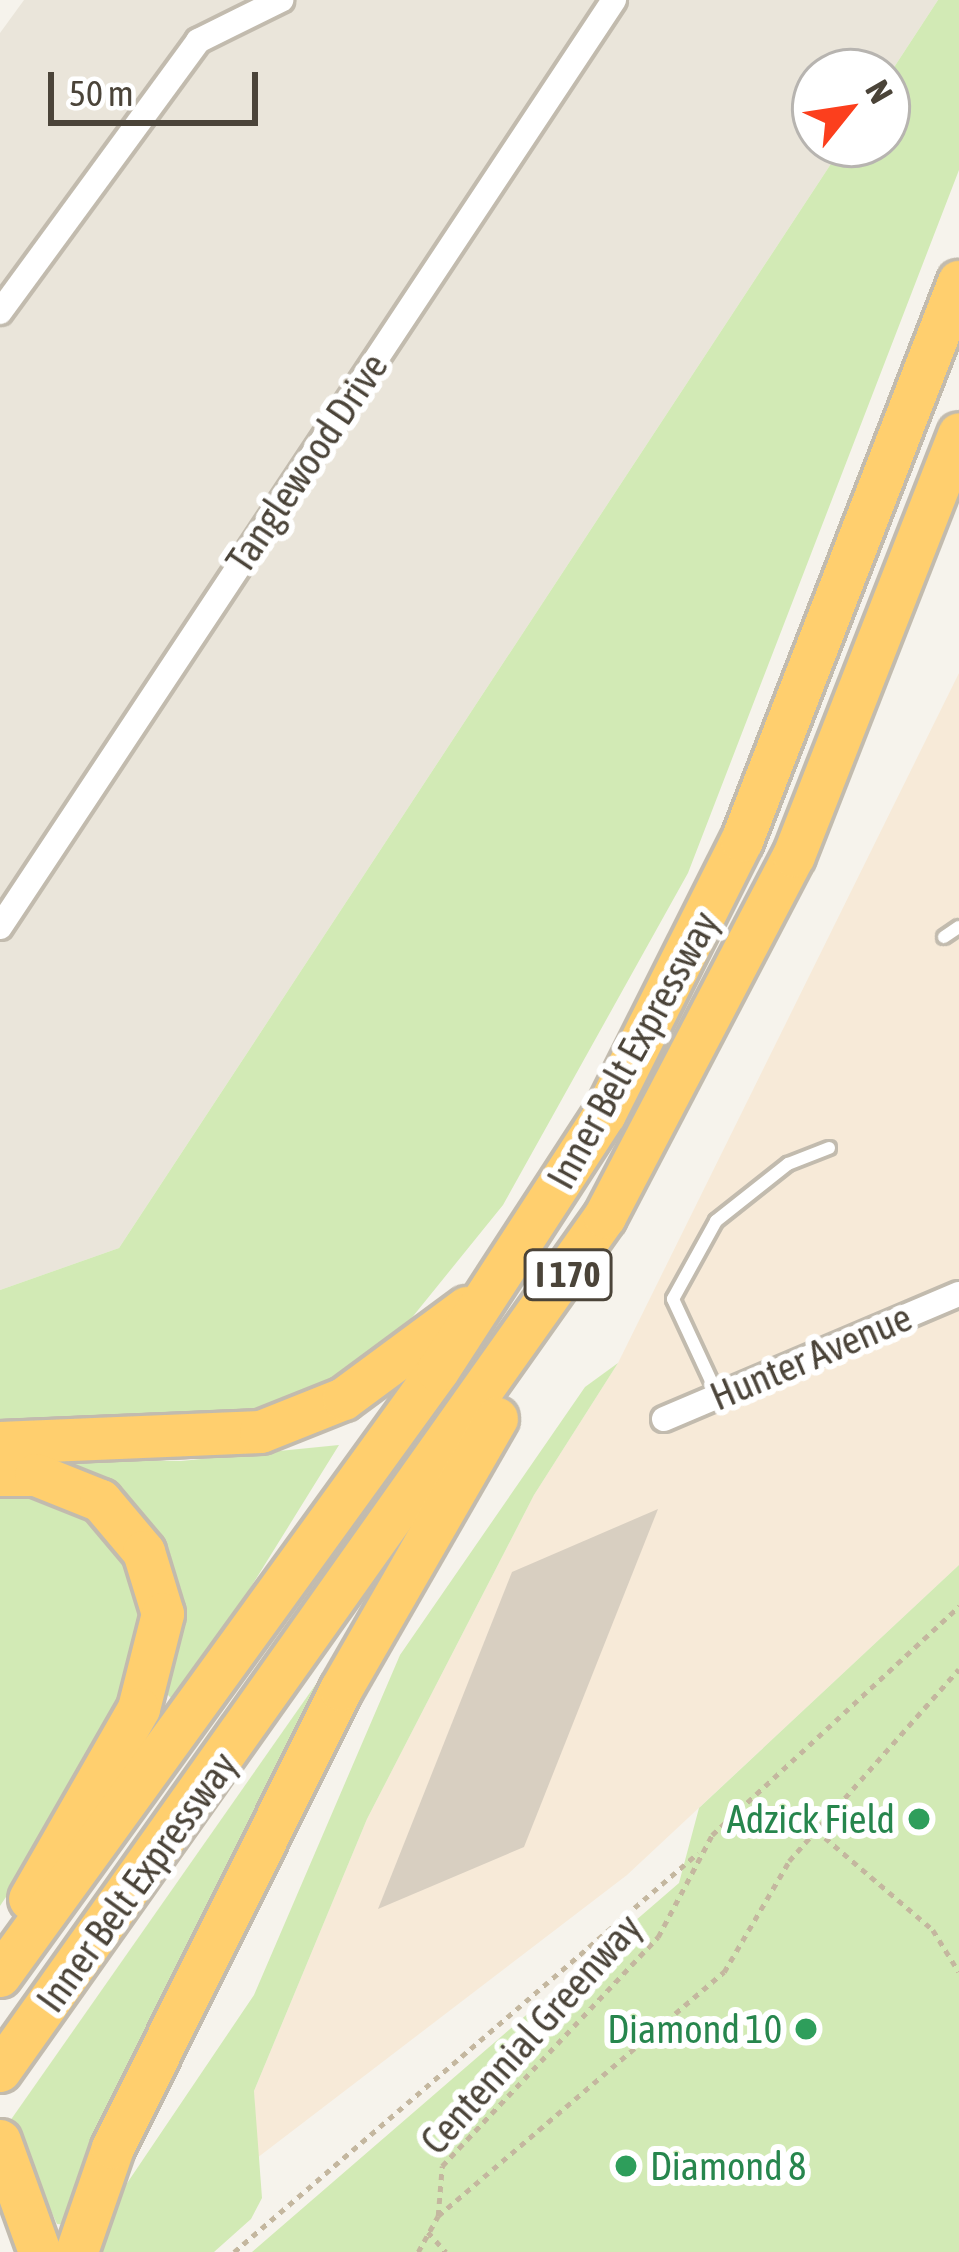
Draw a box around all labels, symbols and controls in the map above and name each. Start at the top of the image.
scale bar [54,48,264,122]
north arrow [791,48,911,168]
text: 50 m [69,72,134,114]
text: N [858,74,901,109]
street label: Tanglewood Drive [216,344,398,582]
street label: Inner Belt Expressway [537,903,729,1197]
road number: I 170 [523,1245,613,1305]
street label: Hunter Avenue [703,1294,919,1420]
street label: Inner Belt Expressway [27,1743,247,2021]
place label: Adzick Field [727,1796,895,1842]
marker: Adzick Field [906,1806,932,1832]
street label: Centennial Greenway [411,1904,651,2164]
place label: Diamond 10 [607,2006,782,2052]
marker: Diamond 10 [793,2016,819,2042]
place label: Diamond 8 [650,2143,806,2189]
marker: Diamond 8 [613,2153,639,2179]

